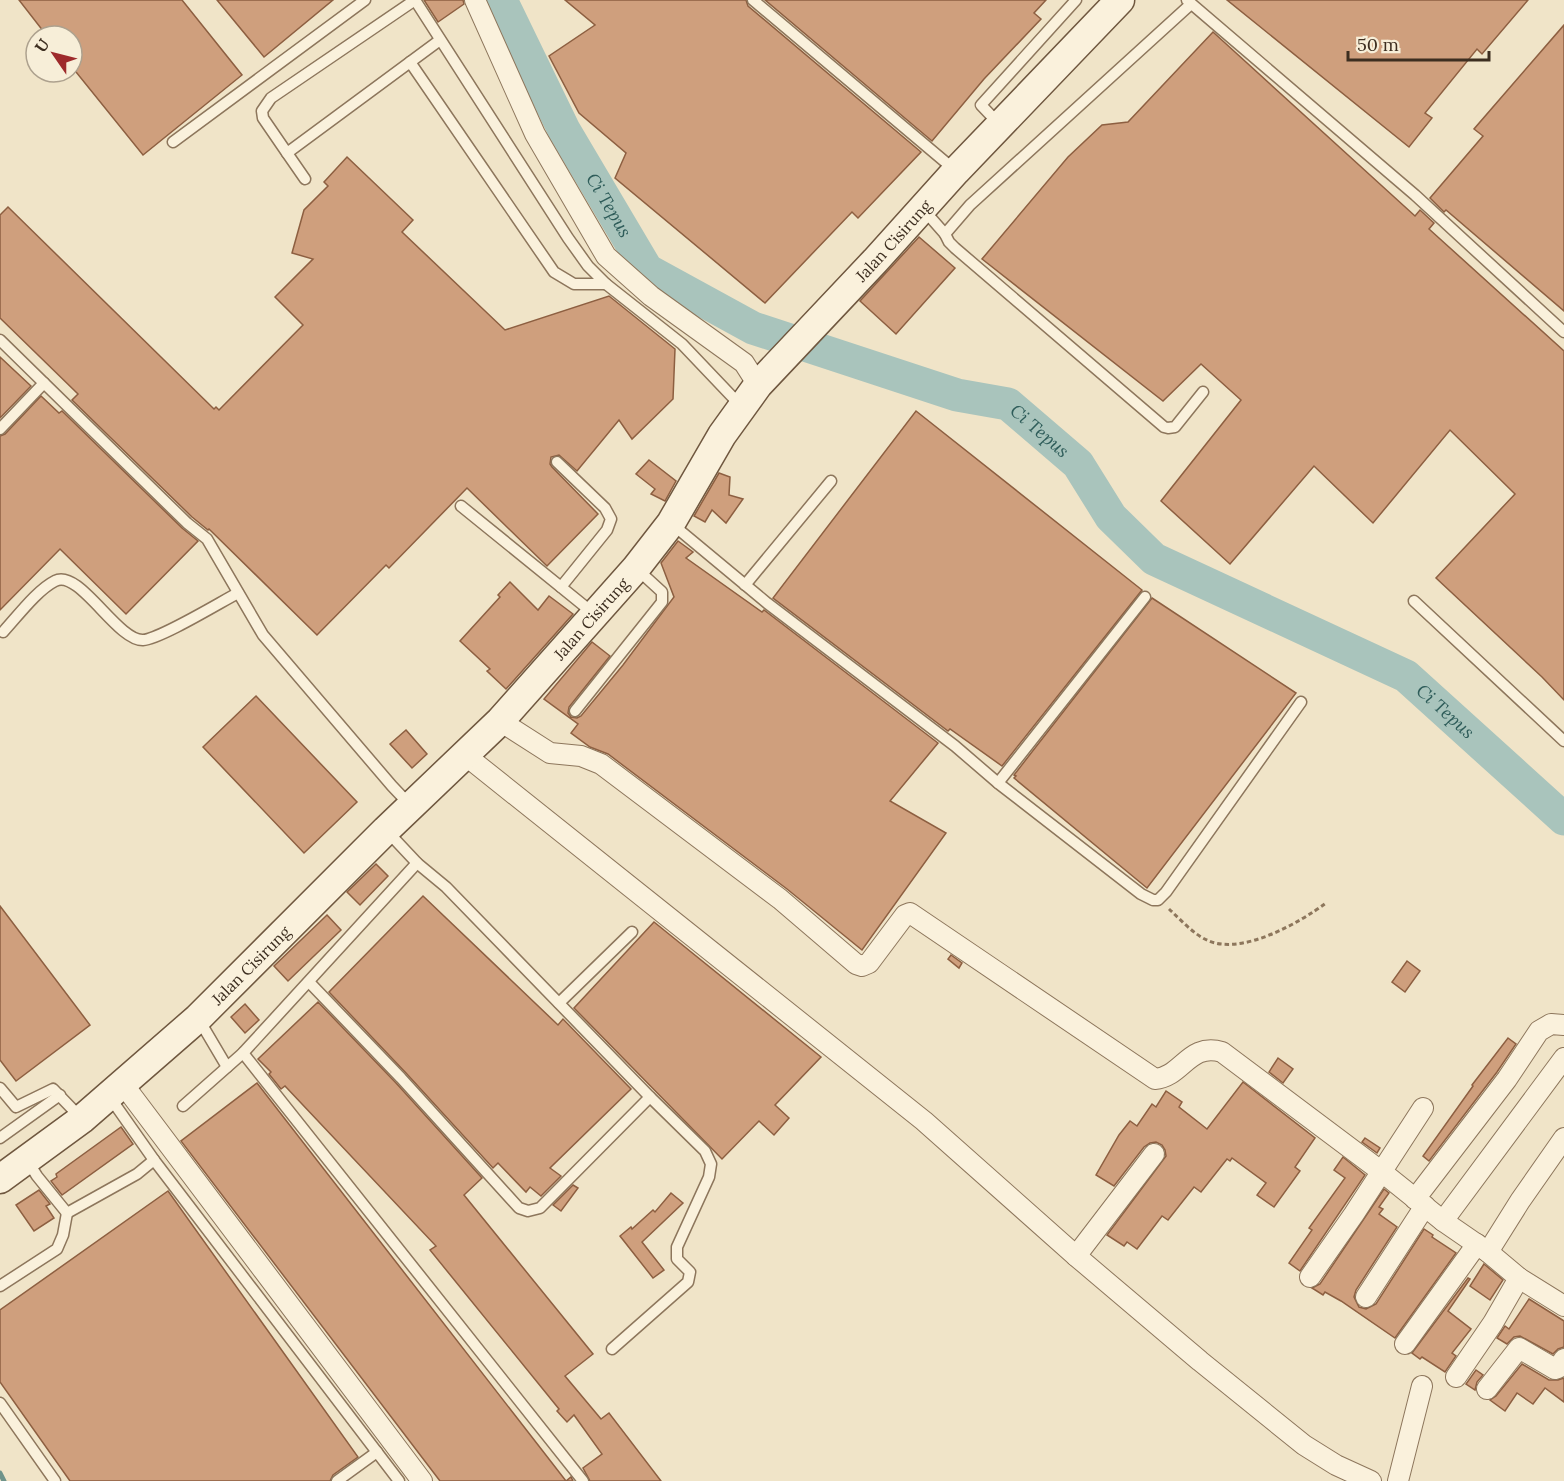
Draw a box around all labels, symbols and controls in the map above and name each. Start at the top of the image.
north arrow [24,24,84,84]
scale bar [1348,24,1489,62]
text: 50 m [1357,33,1399,56]
text: U [30,35,53,56]
water label: Ci Tepus [581,169,637,241]
street label: Jalan Cisirung [850,195,936,286]
water label: Ci Tepus [1005,399,1074,462]
street label: Jalan Cisirung [549,573,634,665]
water label: Ci Tepus [1412,679,1479,743]
street label: Jalan Cisirung [206,921,295,1010]

